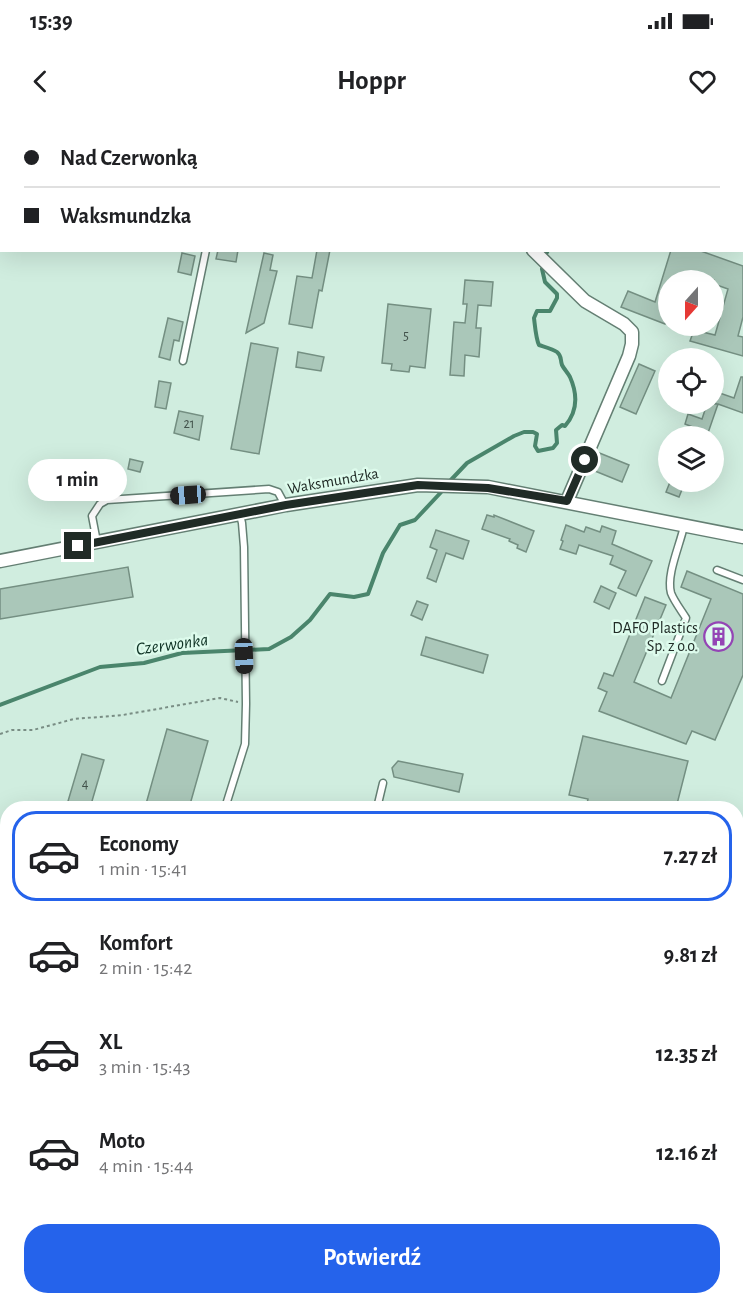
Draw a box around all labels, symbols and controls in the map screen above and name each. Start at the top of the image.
text: 15:39 [30,10,73,32]
icon: back [24,65,57,98]
icon: heart [686,65,719,98]
text: Hoppr [337,67,406,94]
text: Nad Czerwonką [60,147,197,169]
text: Waksmundzka [60,205,191,227]
north arrow [658,270,724,336]
map controls [658,270,724,492]
house number: 5 [403,329,409,343]
button: locate [658,348,724,414]
house number: 21 [183,417,195,431]
button: layers [658,426,724,492]
route start [571,446,598,473]
callout: 1 min [28,459,128,501]
street label: Waksmundzka [286,465,380,497]
text: 1 min [56,470,99,490]
car [169,485,207,505]
route end [64,532,91,559]
place label: DAFO Plastics Sp. z o.o. [612,620,698,654]
building icon: DAFO Plastics Sp. z o.o. [703,621,735,653]
water label: Czerwonka [135,631,209,659]
car [234,638,254,674]
house number: 4 [82,777,89,791]
icon: car [27,829,81,883]
text: Economy [99,833,179,855]
text: 7.27 zł [664,845,717,867]
text: 1 min · 15:41 [99,859,188,879]
icon: car [27,928,81,982]
text: Komfort [99,932,173,954]
text: 9.81 zł [664,944,717,966]
text: 2 min · 15:42 [99,958,192,978]
icon: car [27,1027,81,1081]
text: XL [99,1031,122,1053]
text: 12.35 zł [656,1043,717,1065]
text: 3 min · 15:43 [99,1057,191,1077]
icon: car [27,1126,81,1180]
text: Moto [99,1130,145,1152]
text: 12.16 zł [656,1142,717,1164]
text: 4 min · 15:44 [99,1156,193,1176]
button: Potwierdź [24,1224,720,1293]

